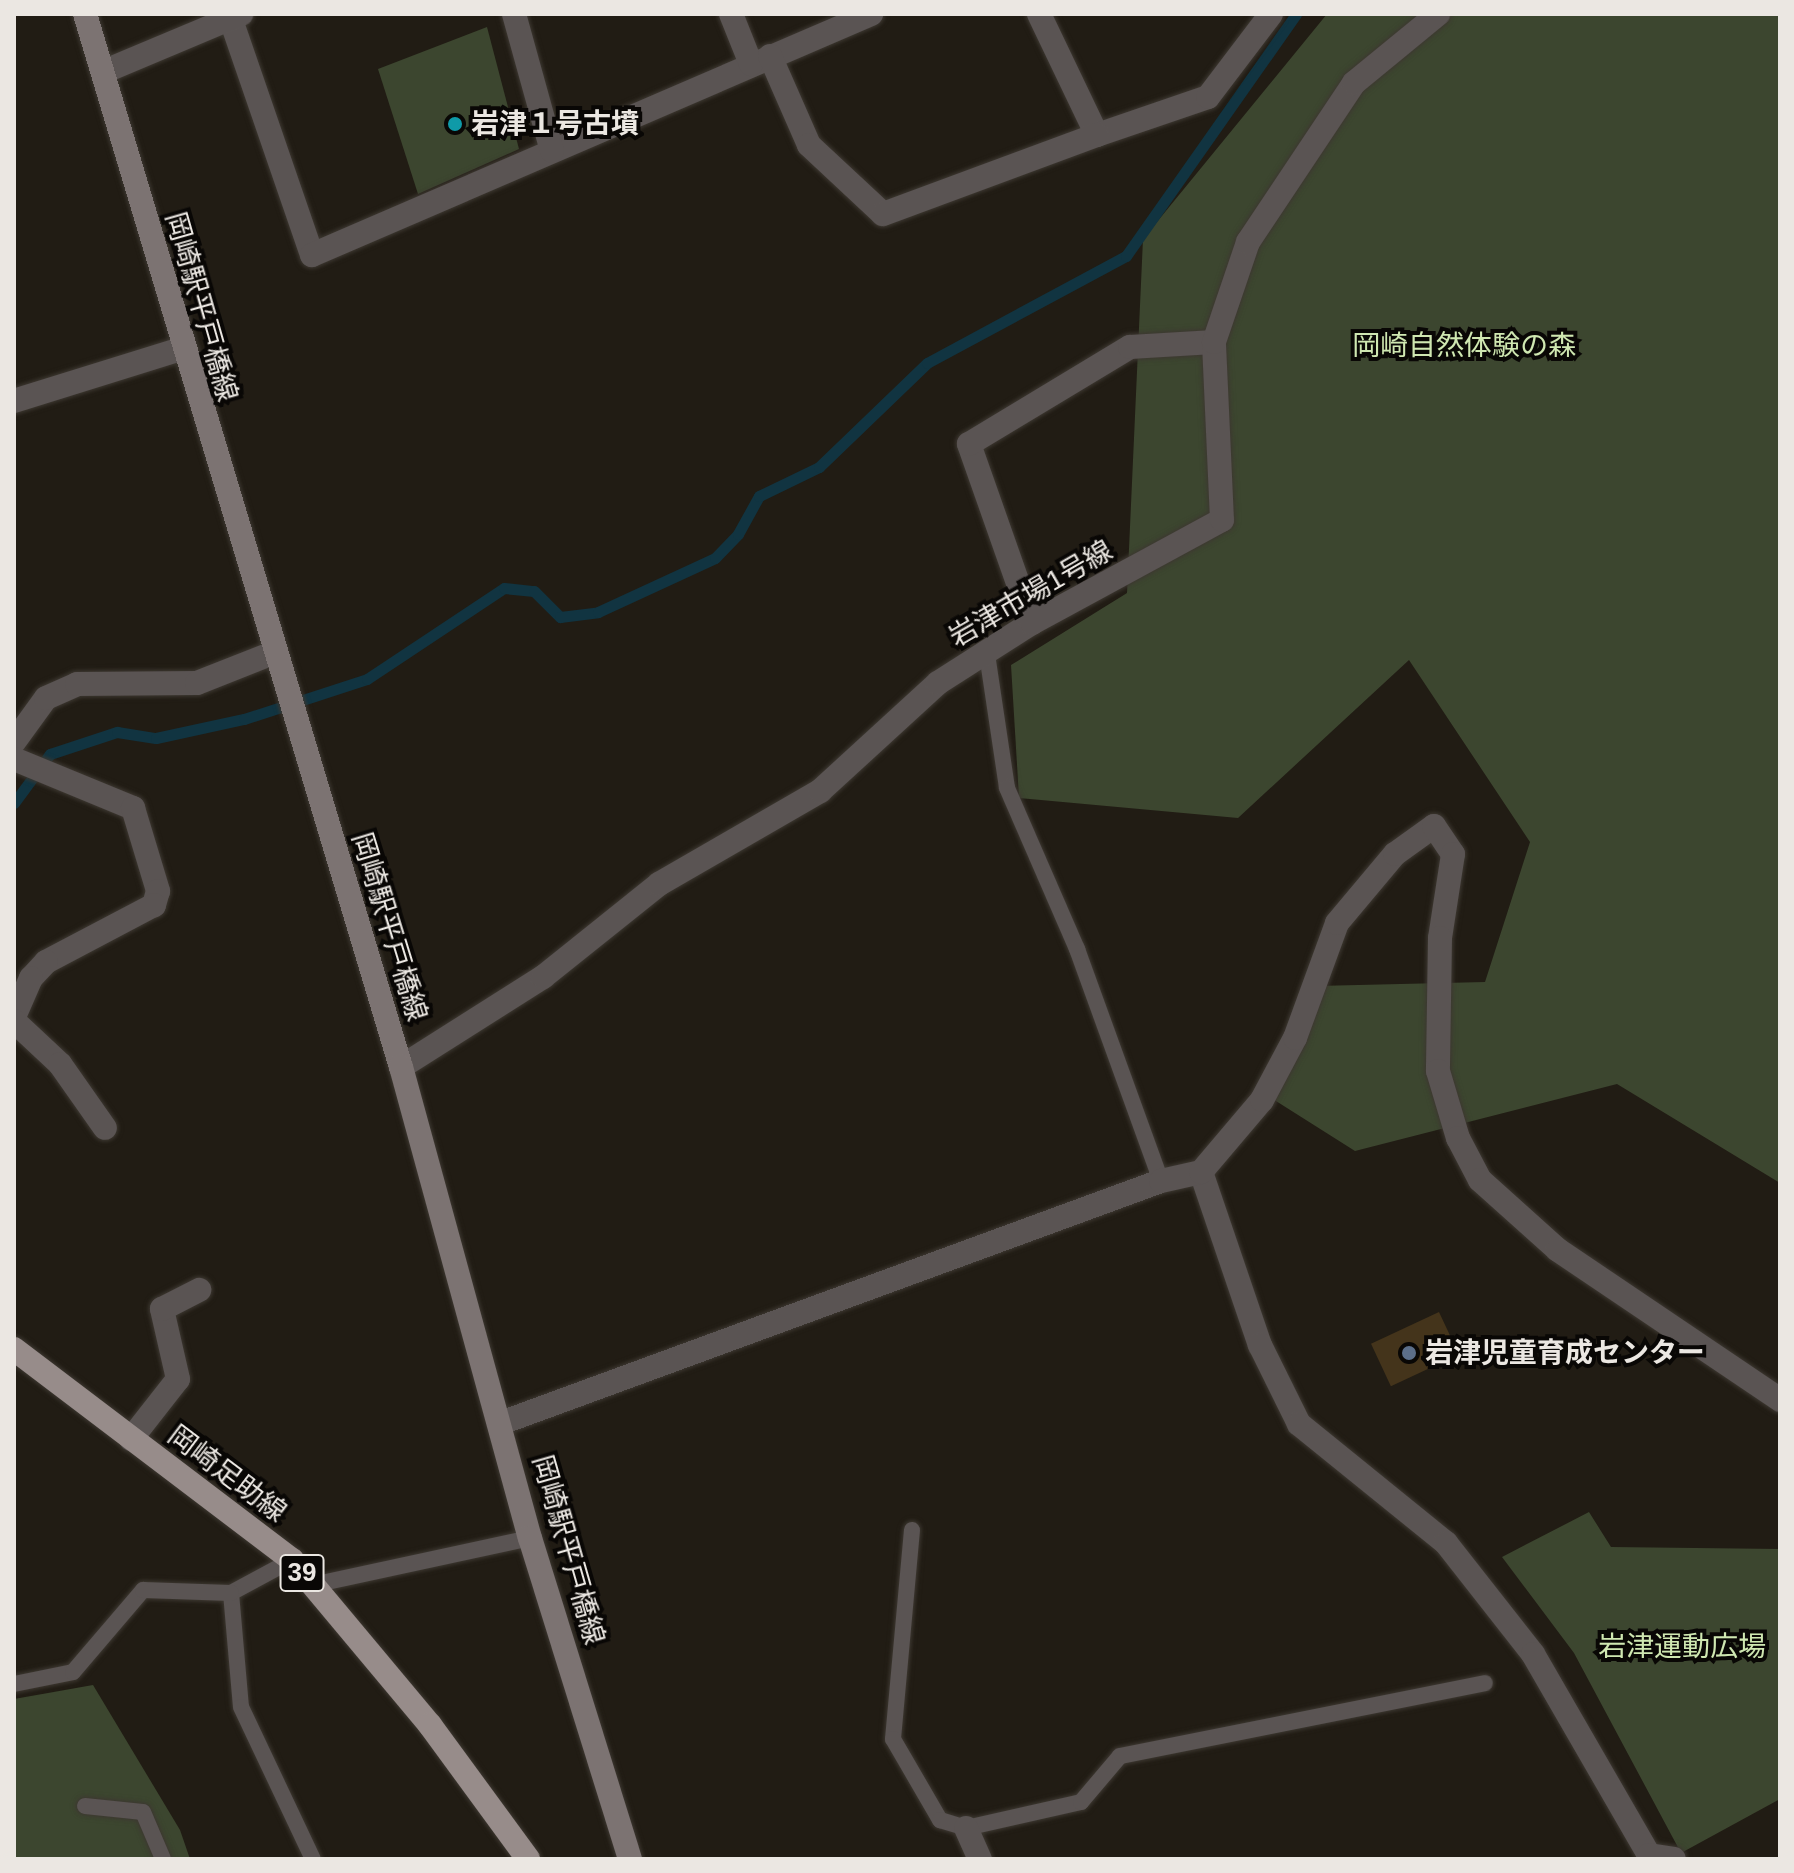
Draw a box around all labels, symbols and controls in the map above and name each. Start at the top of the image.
place label: 岩津１号古墳 [471,107,639,141]
marker: 岩津１号古墳 [446,115,464,133]
street label: 岡崎駅平戸橋線 [158,208,244,406]
park label: 岡崎自然体験の森 [1352,329,1576,363]
street label: 岩津市場1号線 [943,534,1119,654]
street label: 岡崎駅平戸橋線 [344,828,434,1026]
place label: 岩津児童育成センター [1425,1336,1705,1370]
marker: 岩津児童育成センター [1400,1344,1418,1362]
street label: 岡崎足助線 [161,1418,293,1530]
street label: 岡崎駅平戸橋線 [525,1451,611,1649]
road number: 39 [278,1551,326,1595]
park label: 岩津運動広場 [1598,1630,1766,1664]

